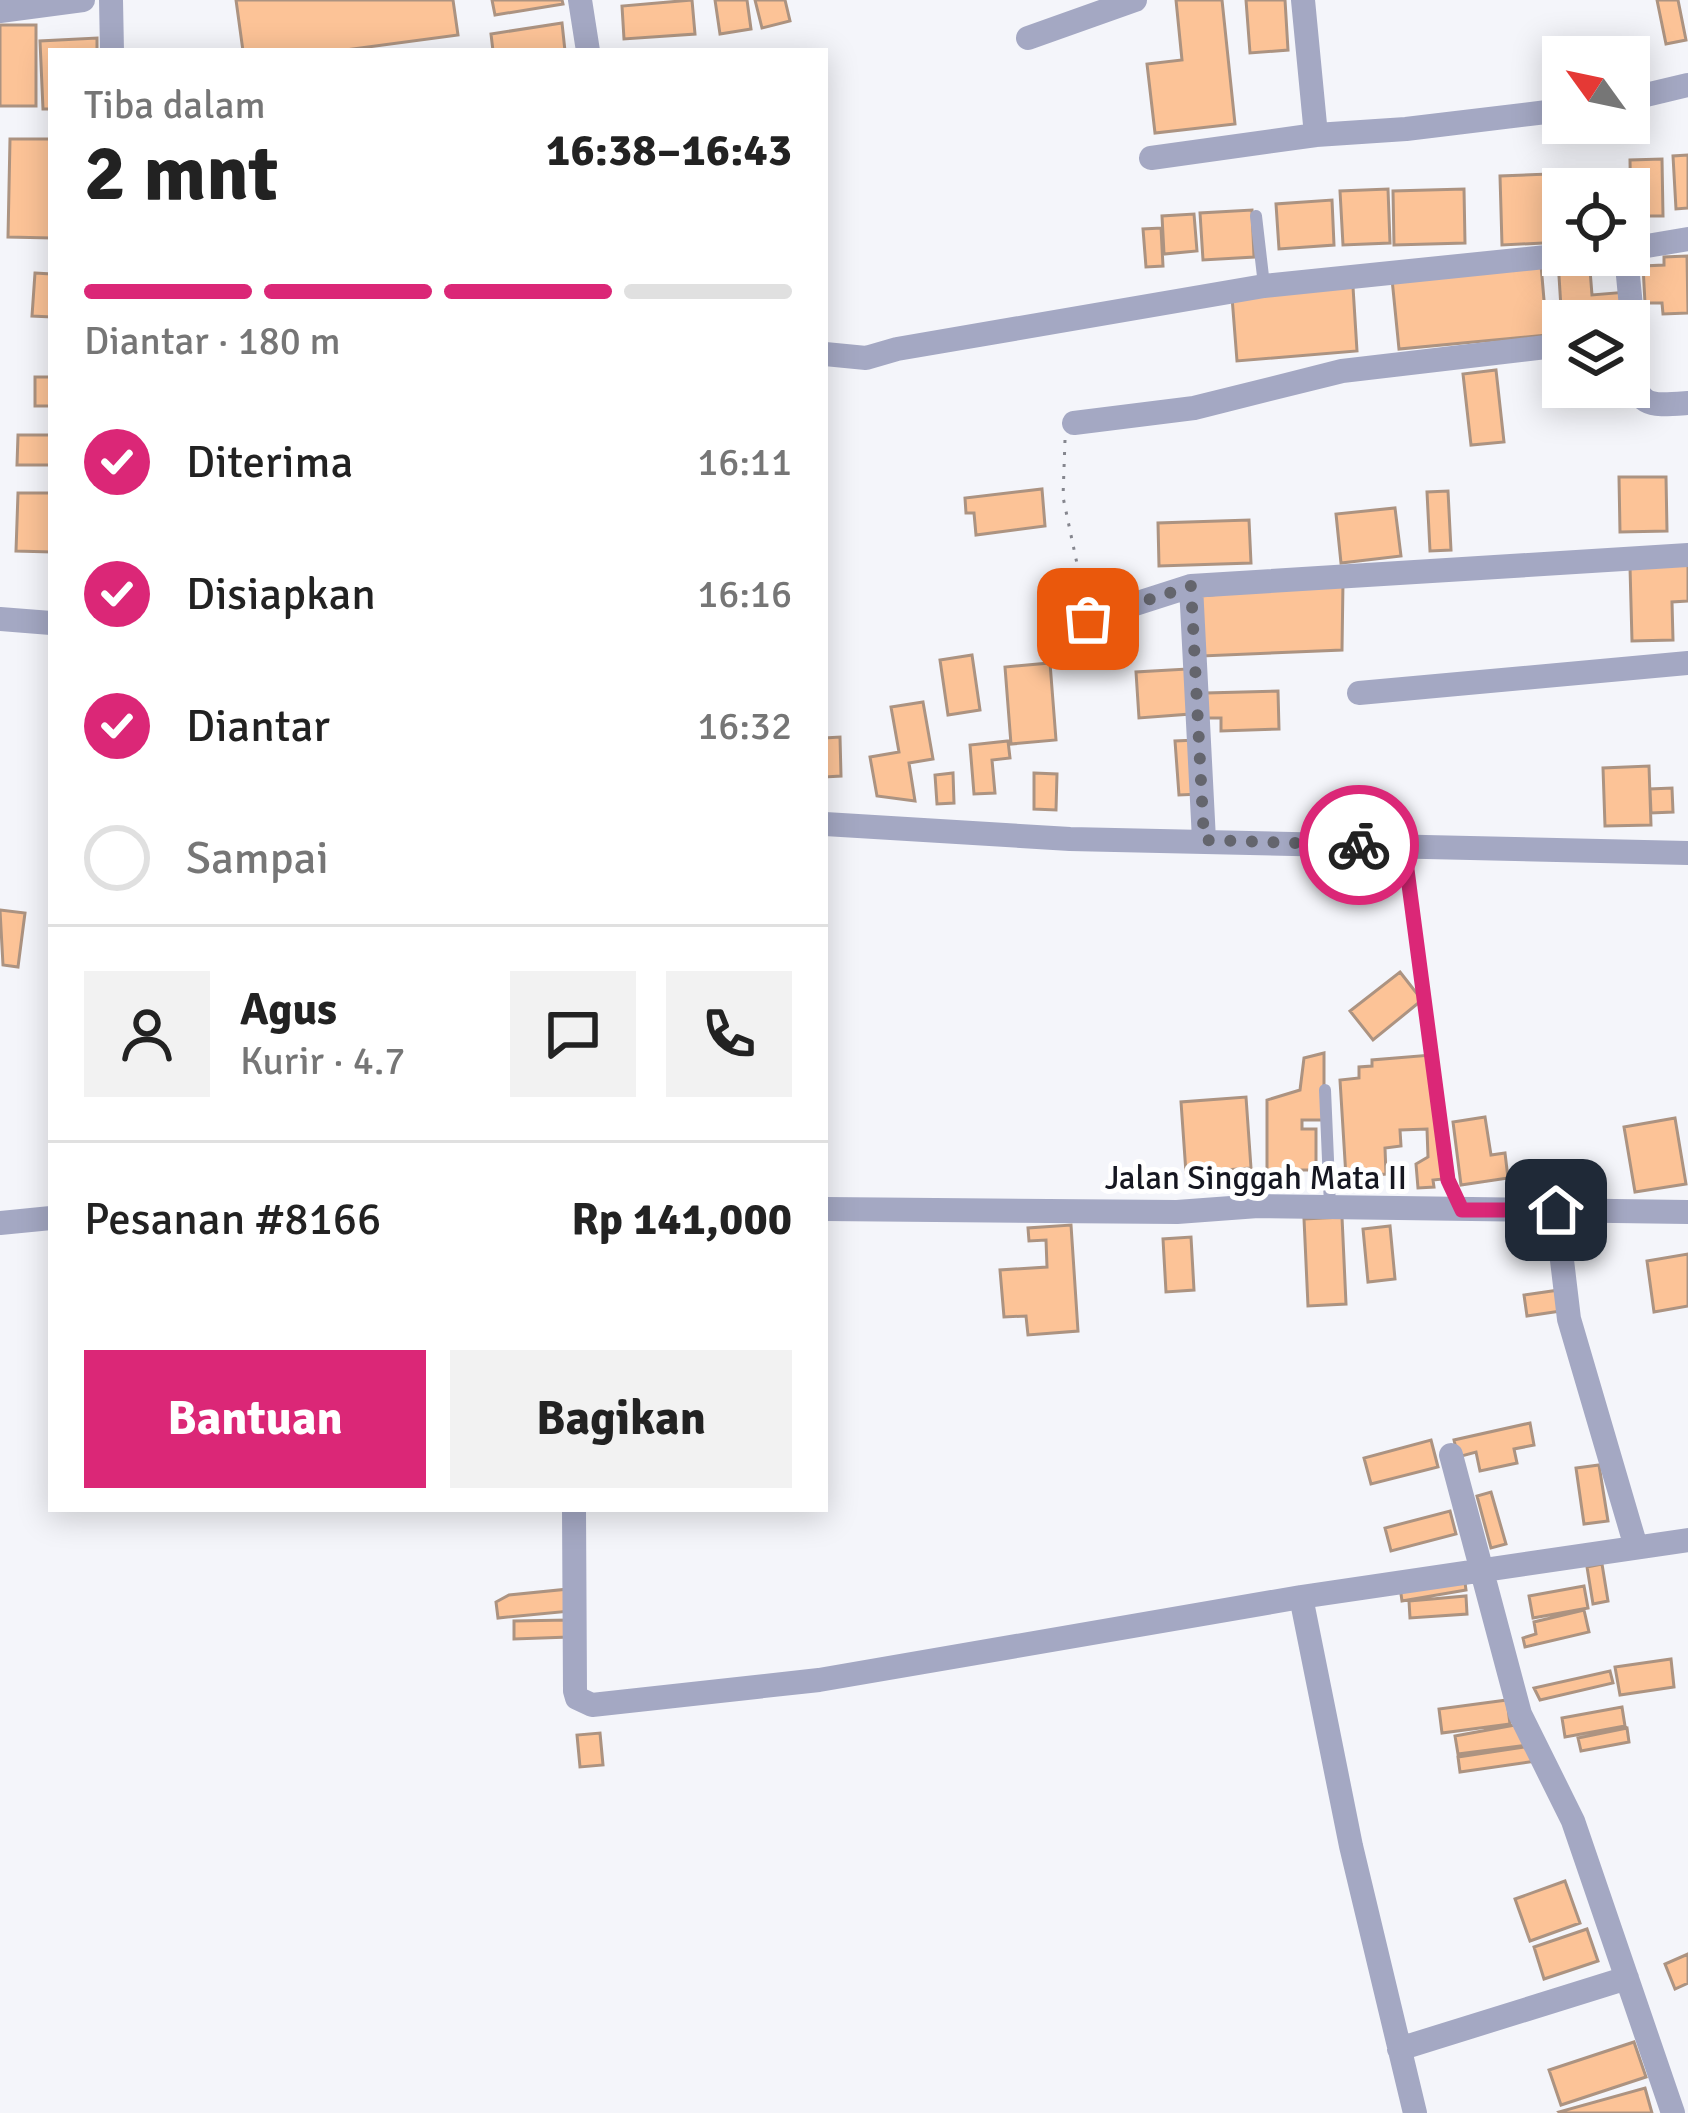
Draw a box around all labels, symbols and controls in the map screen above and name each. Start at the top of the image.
north arrow [1542,36,1650,144]
map controls [1542,36,1650,408]
text: Tiba dalam [84,81,266,129]
text: 16:38–16:43 [546,123,792,178]
text: 2 mnt [84,126,278,222]
button: locate [1542,168,1650,276]
button: layers [1542,300,1650,408]
text: Diantar · 180 m [84,317,341,365]
icon: check [84,429,150,495]
text: Diterima [186,435,353,490]
text: 16:11 [697,438,792,486]
icon: check [84,561,150,627]
text: Disiapkan [186,567,376,622]
pin [1037,568,1139,670]
text: 16:16 [697,570,792,618]
icon: bag [1055,586,1121,652]
icon: check [84,693,150,759]
text: Diantar [186,699,330,754]
text: 16:32 [697,702,792,750]
courier [1299,785,1419,905]
icon: bike [1326,812,1392,878]
text: Sampai [186,831,329,886]
button: person [84,971,210,1097]
button: chat [510,971,636,1097]
button: phone [666,971,792,1097]
text: Agus [240,982,337,1037]
text: Kurir · 4.7 [240,1037,405,1085]
street label: Jalan Singgah Mata II [1105,1158,1407,1199]
pin [1505,1159,1607,1261]
icon: home [1523,1177,1589,1243]
text: Pesanan #8166 [84,1192,381,1247]
text: Rp 141,000 [571,1192,792,1247]
button: Bantuan [84,1350,426,1488]
button: Bagikan [450,1350,792,1488]

